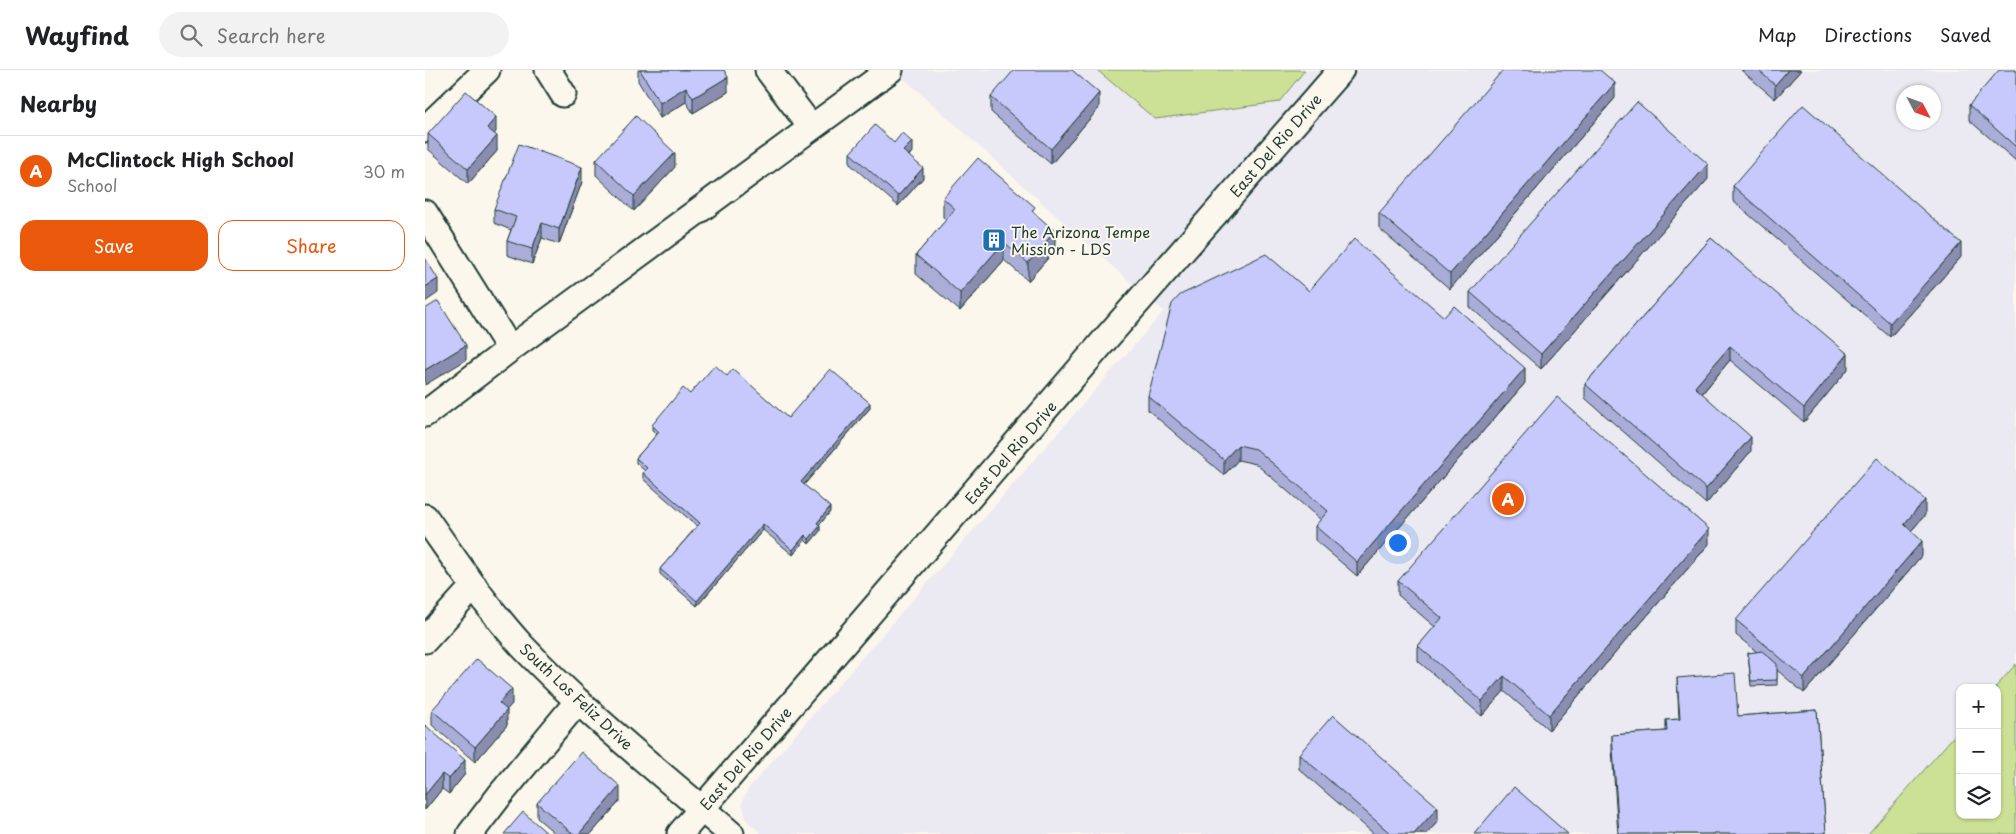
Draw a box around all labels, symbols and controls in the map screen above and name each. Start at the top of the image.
search box [159,12,509,57]
text: Wayfind [25,17,129,53]
icon: search [177,21,205,49]
text: Search here [217,21,325,49]
text: Map [1758,21,1796,48]
text: Directions [1824,21,1912,48]
text: Saved [1940,21,1991,48]
north arrow [1896,85,1941,130]
text: Nearby [20,87,97,119]
street label: East Del Rio Drive [1224,88,1326,202]
text: McClintock High School [67,145,294,173]
text: A [30,159,42,183]
text: 30 m [363,159,405,183]
text: School [67,173,117,197]
button: Save [20,220,208,271]
button: Share [218,220,405,271]
place label: The Arizona Tempe Mission - LDS [1011,220,1150,260]
building icon: The Arizona Tempe Mission - LDS [981,227,1007,253]
street label: East Del Rio Drive [959,395,1061,509]
pin: A [1492,480,1524,518]
your location [1385,530,1411,556]
street label: South Los Feliz Drive [515,637,639,755]
map controls [1956,684,2001,819]
button: + [1956,684,2001,729]
street label: East Del Rio Drive [694,701,796,815]
button: − [1956,729,2001,774]
button: layers [1956,774,2001,819]

